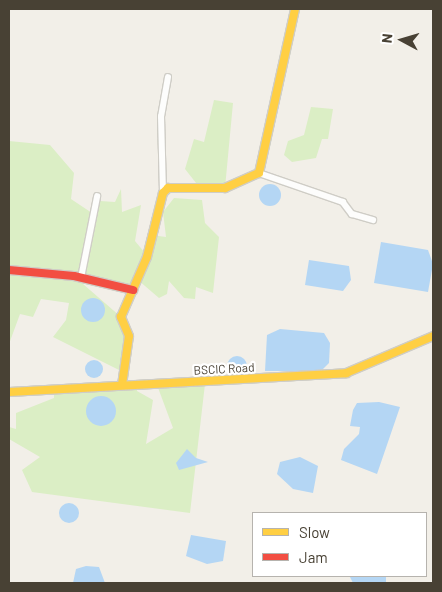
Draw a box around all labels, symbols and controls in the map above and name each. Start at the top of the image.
north arrow [377,15,427,65]
text: N [378,33,396,44]
street label: BSCIC Road [193,360,255,378]
legend [252,512,427,577]
text: Slow [299,523,330,541]
text: Jam [299,548,328,566]

